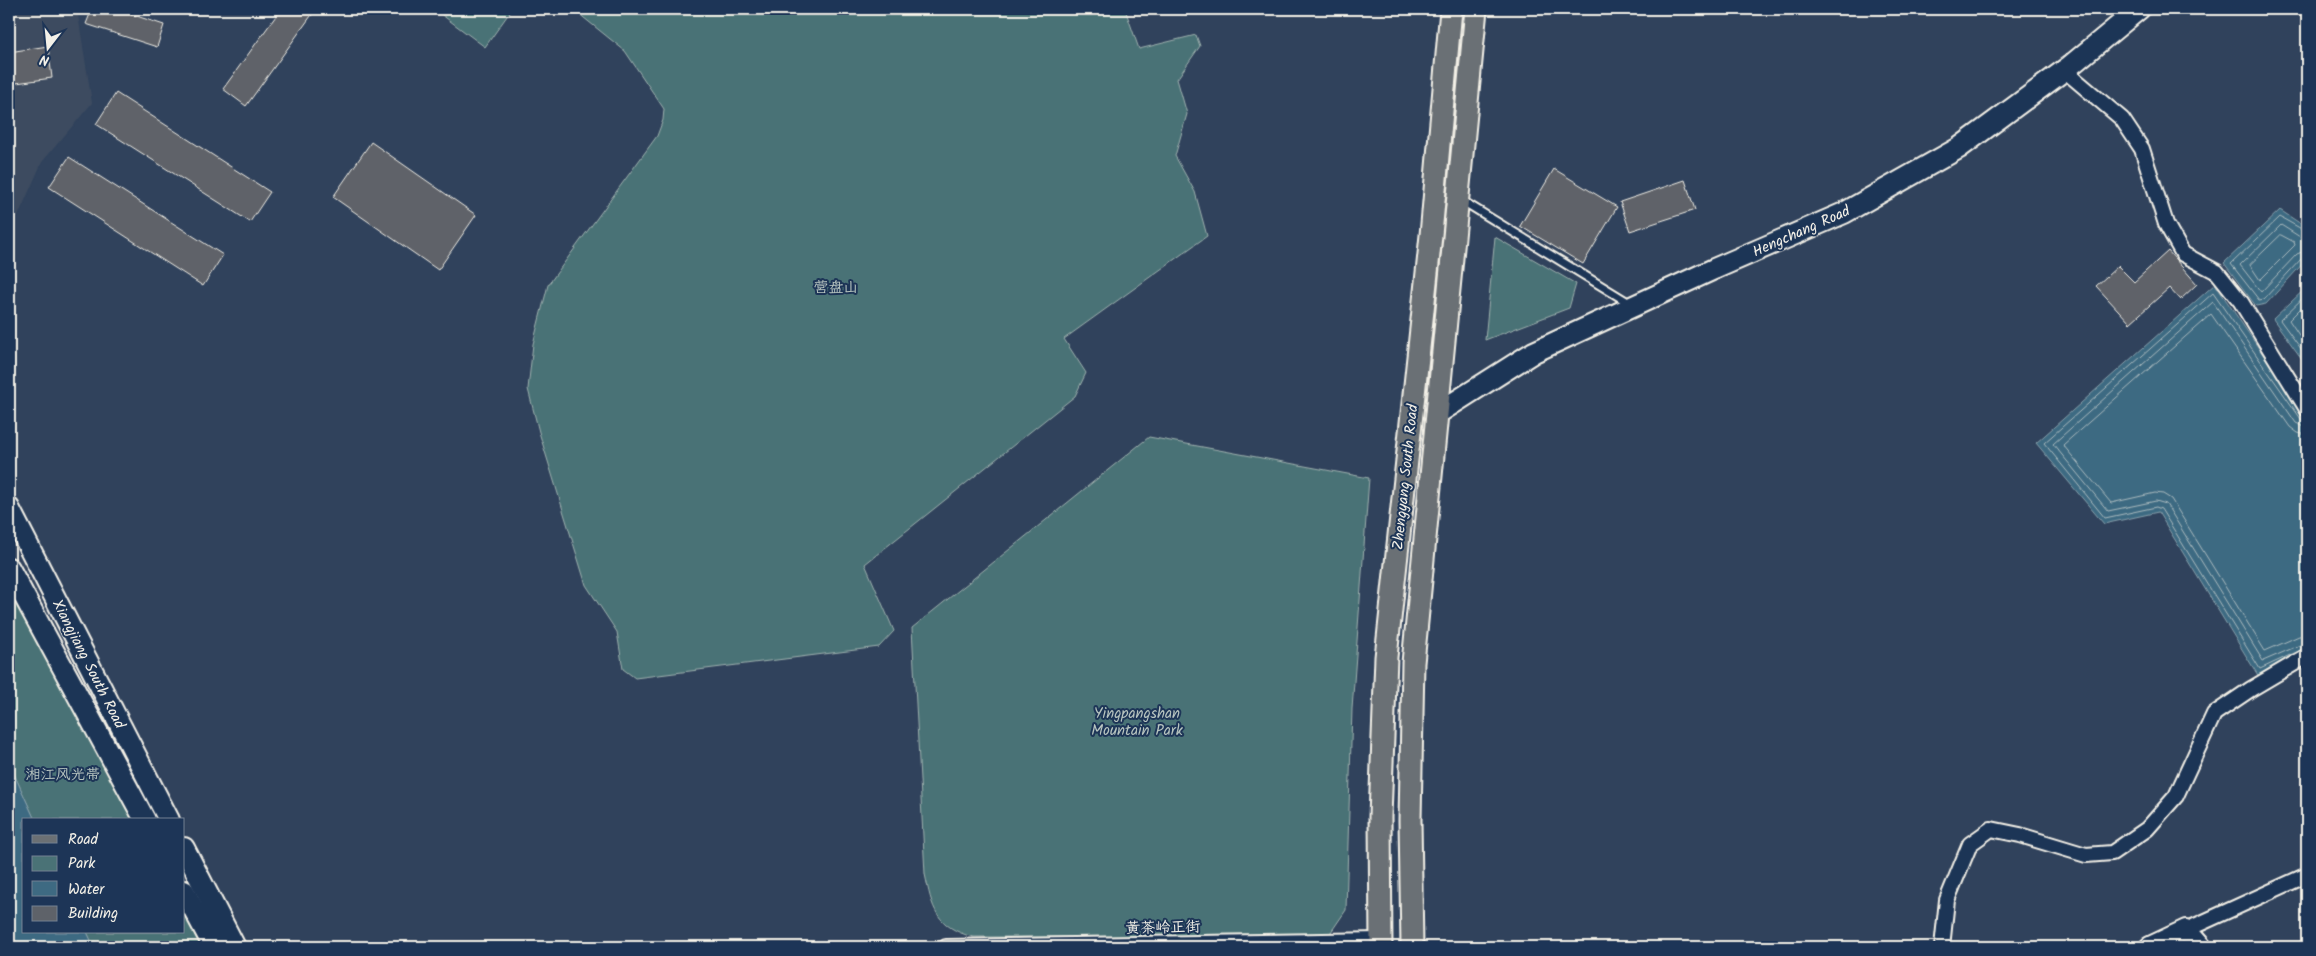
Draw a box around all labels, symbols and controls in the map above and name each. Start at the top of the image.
north arrow [22,22,72,72]
text: N [37,48,52,71]
street label: Hengchang Road [1749,199,1855,264]
park label: 营盘山 [813,276,859,300]
street label: Zhengyang South Road [1386,403,1426,551]
street label: Xiangjiang South Road [45,596,131,734]
park label: Yingpangshan Mountain Park [1091,702,1184,743]
park label: 湘江风光带 [25,763,101,787]
legend [22,818,185,934]
text: Road [68,828,99,852]
text: Park [68,852,96,876]
text: Water [68,878,105,902]
text: Building [68,902,118,926]
street label: 黄茶岭正街 [1125,915,1201,941]

